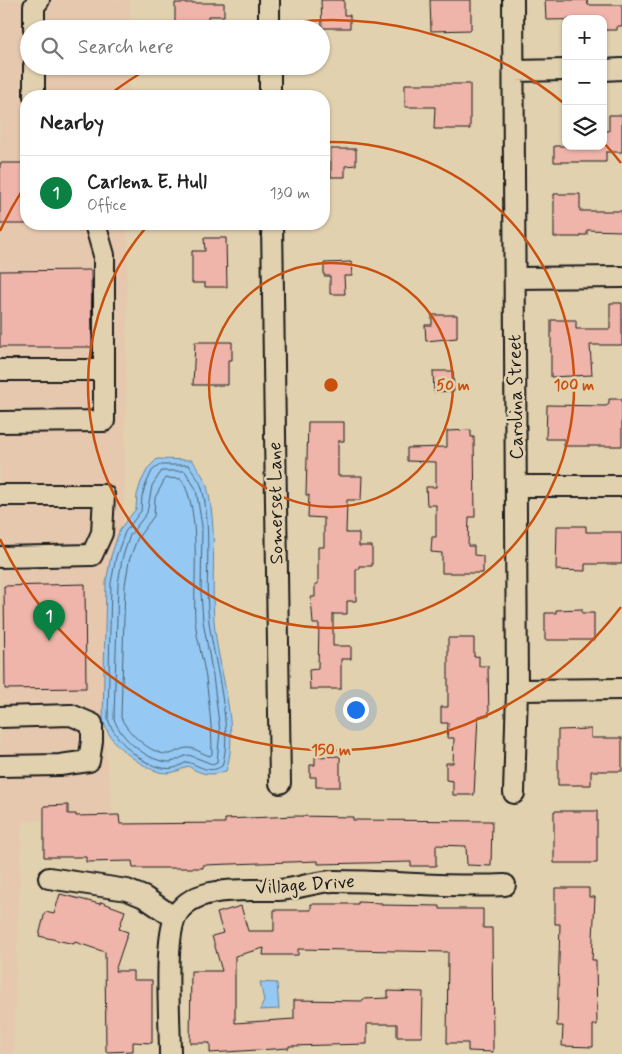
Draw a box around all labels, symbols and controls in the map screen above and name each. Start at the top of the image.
map controls [562,15,607,150]
button: + [562,15,607,60]
search box [20,20,330,75]
icon: search [38,34,66,62]
text: Search here [78,35,174,60]
button: − [562,60,607,105]
button: layers [562,105,607,150]
text: Nearby [40,109,104,137]
text: Carlena E. Hull [87,170,207,195]
text: 1 [52,183,60,204]
text: 130 m [269,183,310,204]
text: Office [87,195,127,216]
street label: Carolina Street [502,334,530,460]
centre of rings [322,376,340,394]
text: 50 m [436,376,470,396]
text: 100 m [554,376,594,396]
street label: Somerset Lane [262,441,290,565]
pin: 1 [33,600,65,641]
your location [343,697,369,723]
text: 150 m [311,741,351,761]
street label: Village Drive [254,869,356,902]

